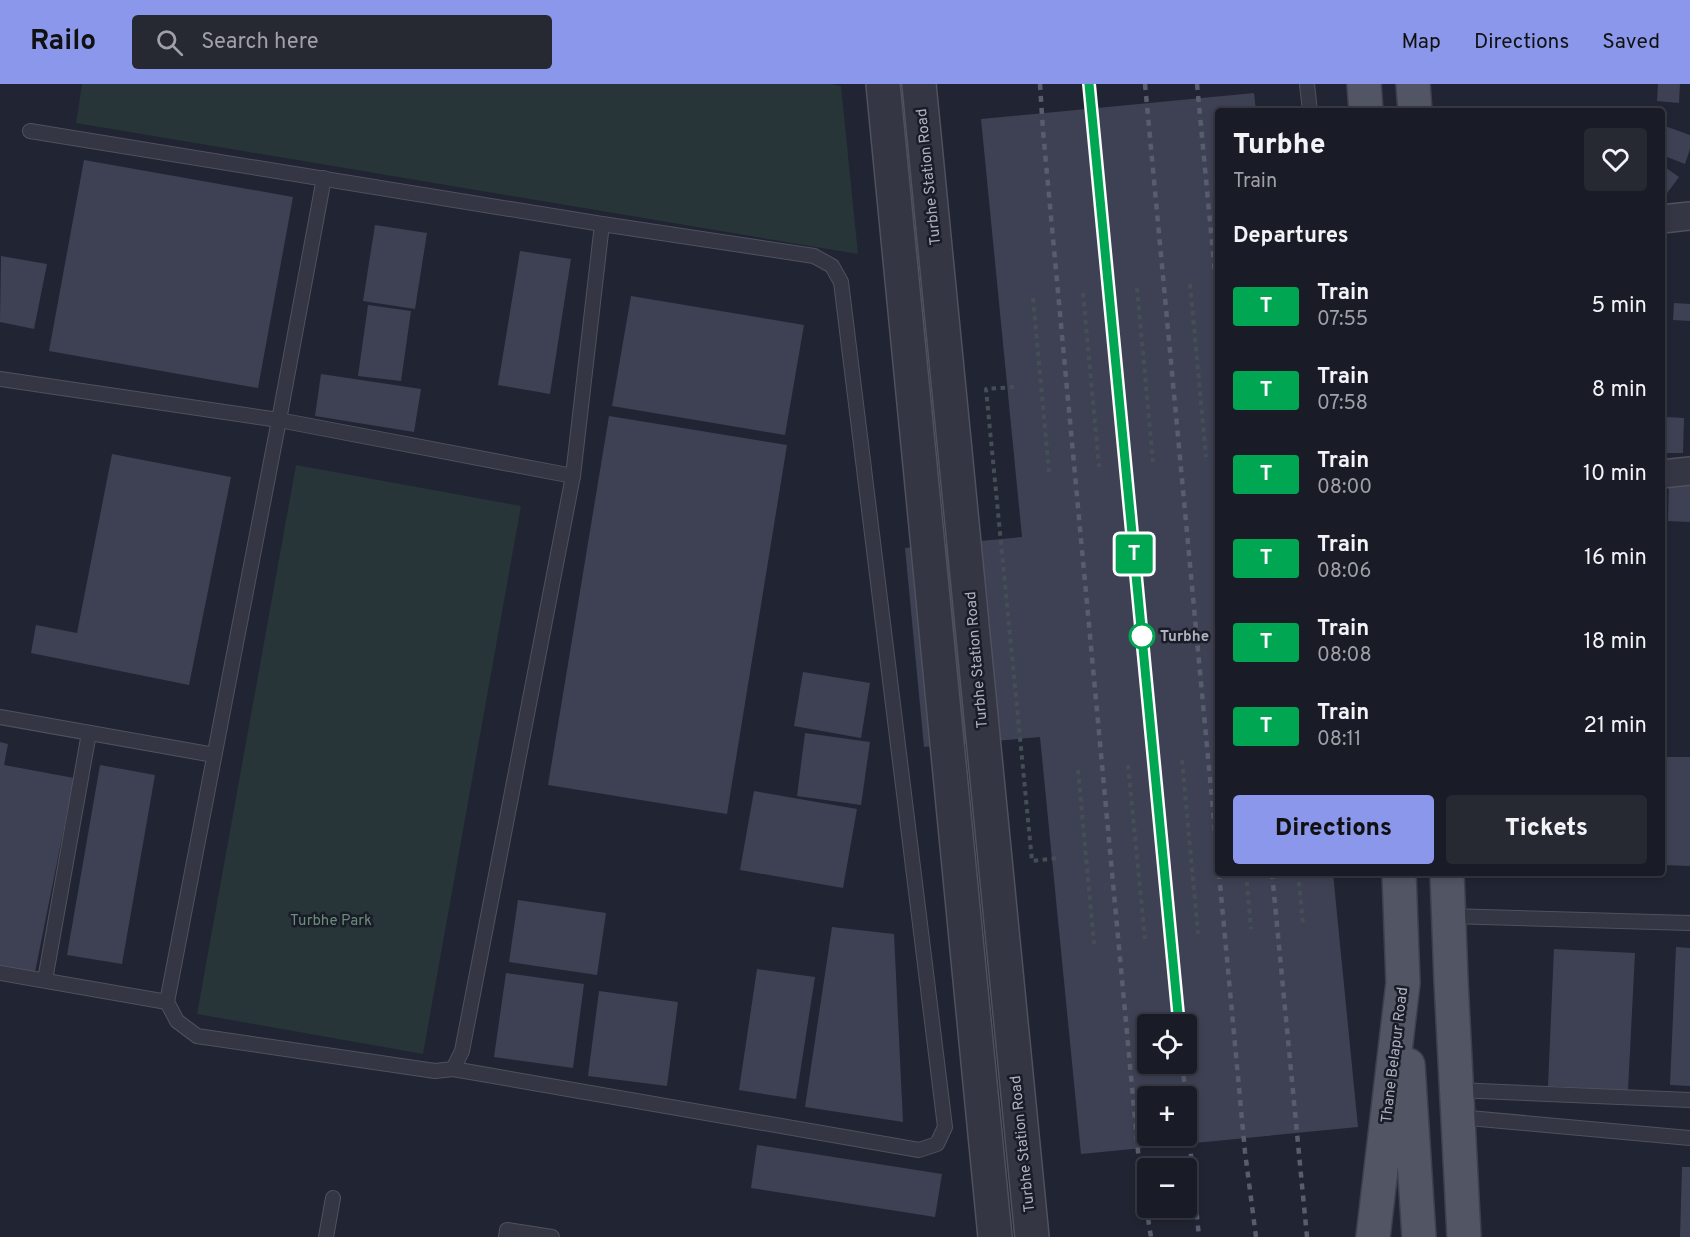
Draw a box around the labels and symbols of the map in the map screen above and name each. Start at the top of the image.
street label: Turbhe Station Road [913,108,946,246]
line badge: T [1114,534,1154,574]
street label: Turbhe Station Road [962,591,993,729]
marker: Turbhe [1129,623,1155,649]
place label: Turbhe [1160,628,1209,647]
park label: Turbhe Park [290,912,372,931]
street label: Thane Belapur Road [1378,986,1413,1124]
street label: Turbhe Station Road [1007,1075,1040,1213]

